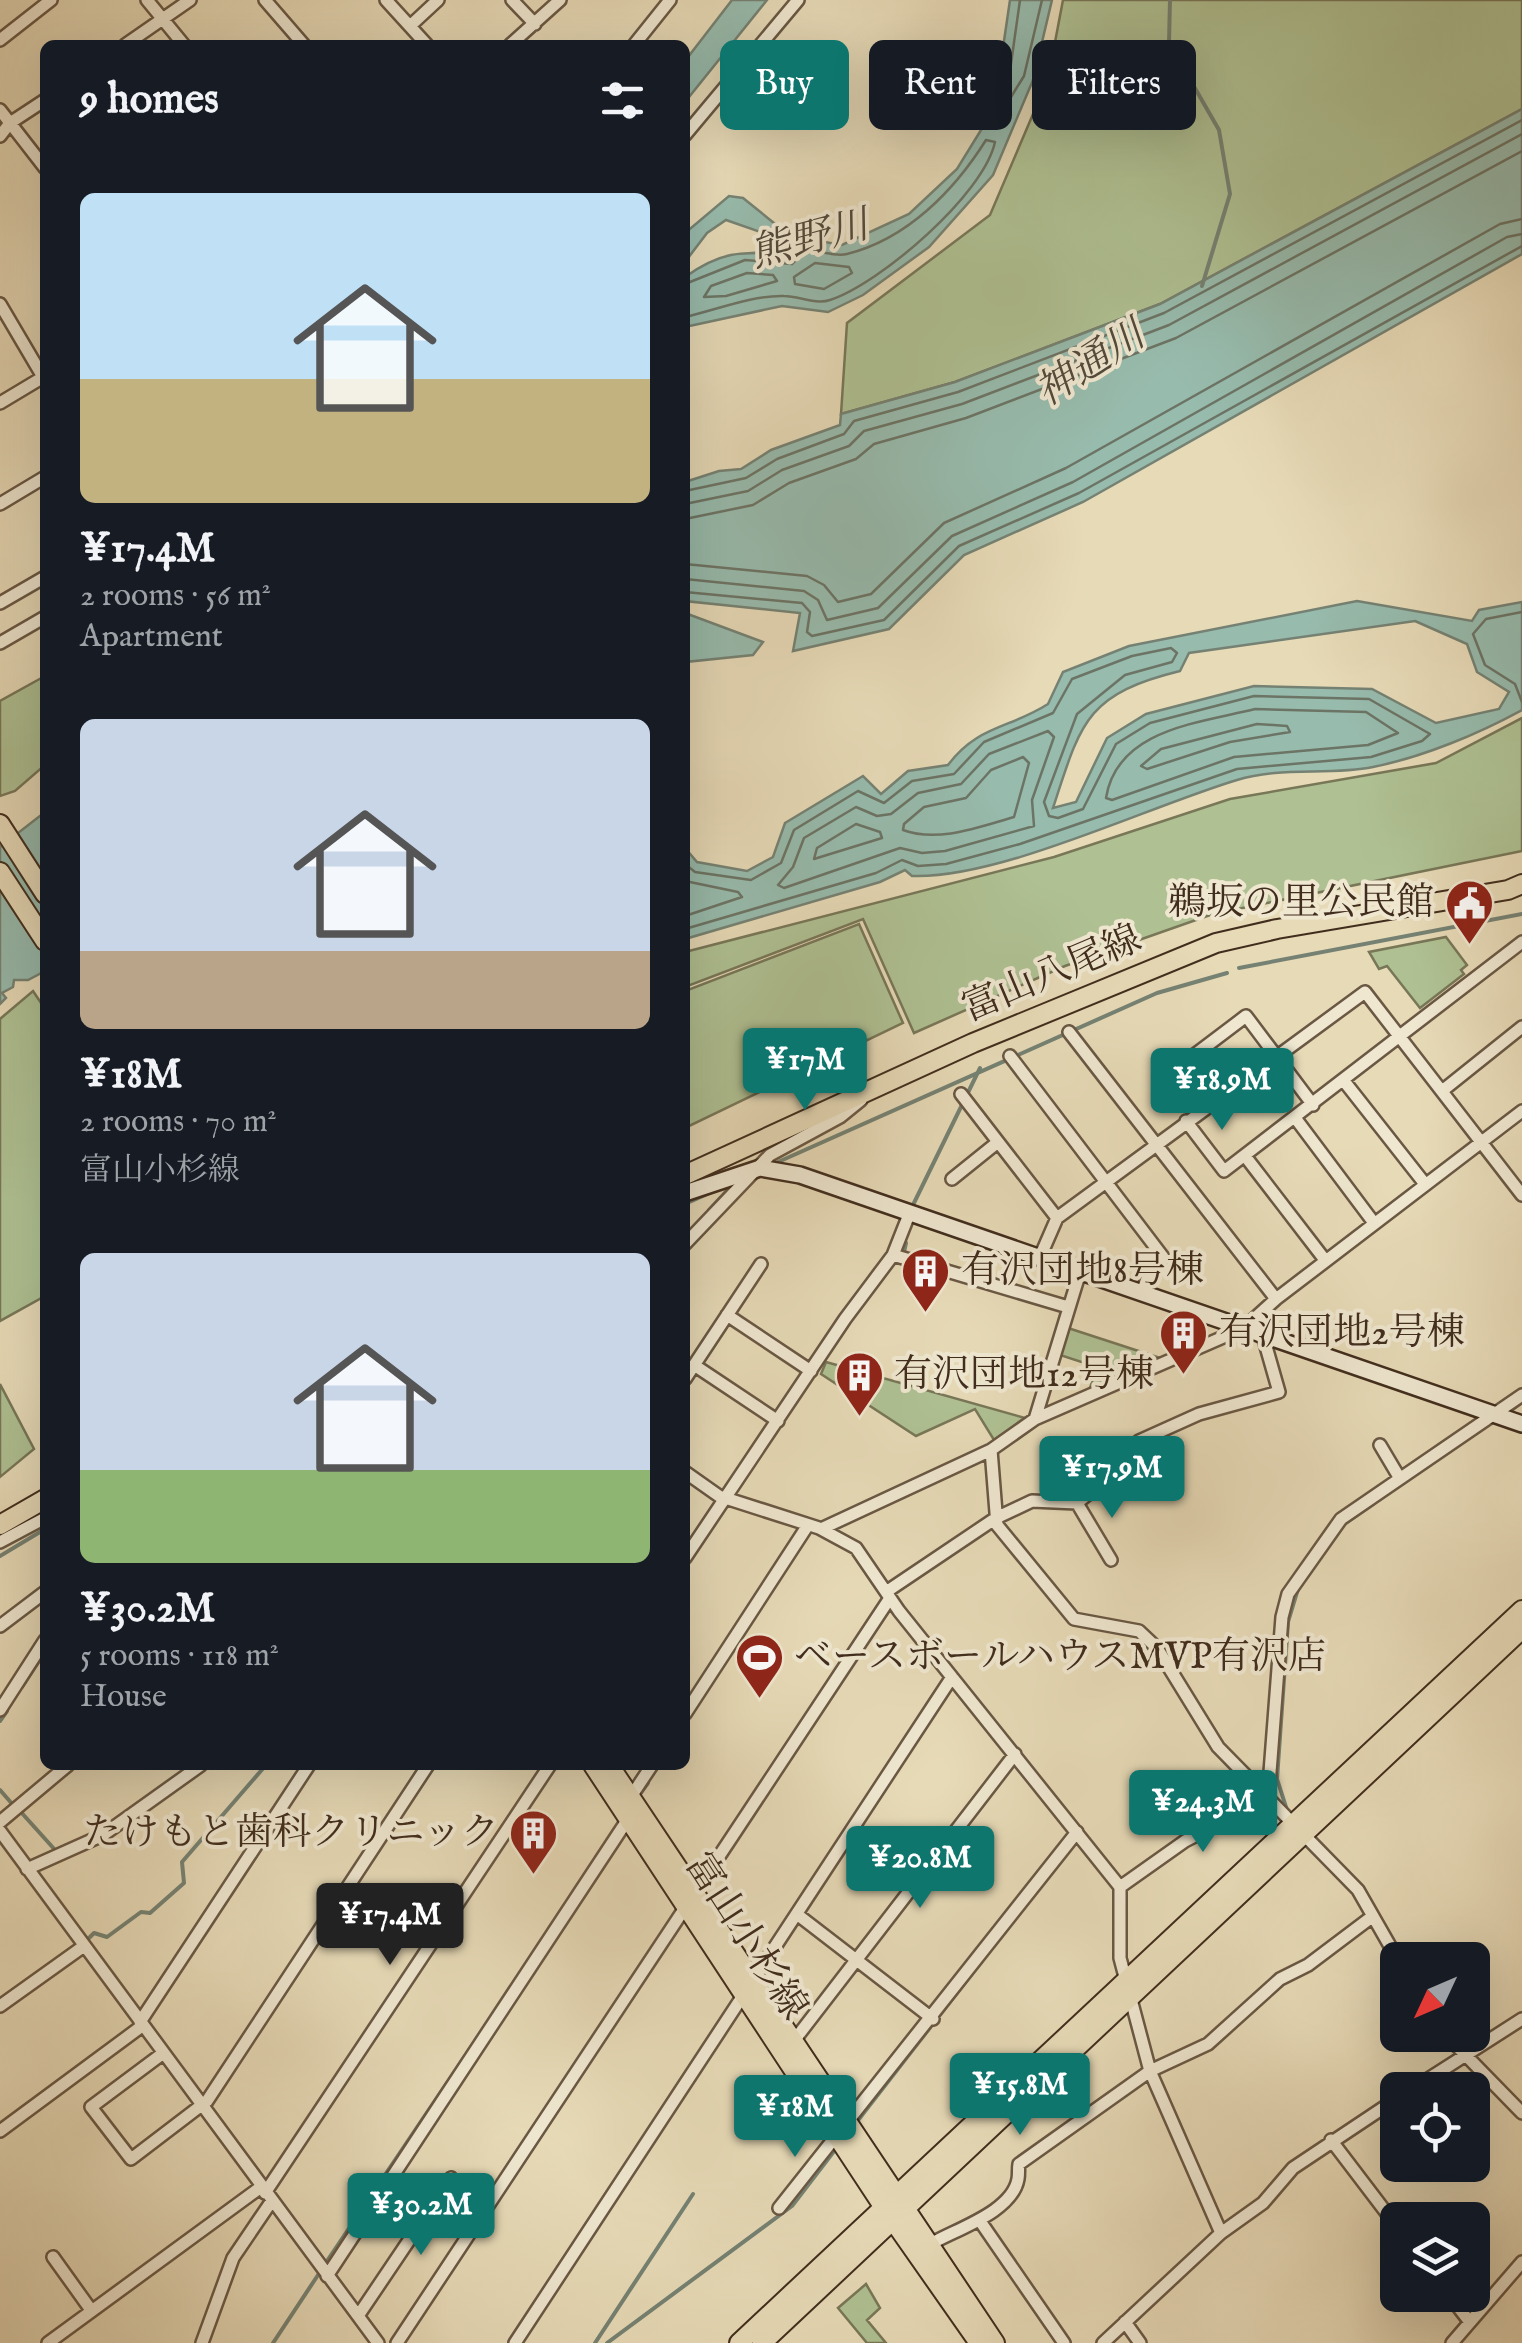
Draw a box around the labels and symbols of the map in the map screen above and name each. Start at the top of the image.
water label: 熊野川 [745,200,878,281]
water label: 神通川 [1027,309,1159,419]
public building icon: 鵜坂の里公民館 [1443,878,1495,946]
place label: 鵜坂の里公民館 [1168,880,1434,928]
street label: 富山八尾線 [955,916,1149,1034]
pin: ¥17M [746,1028,864,1113]
pin: ¥18.9M [1141,1048,1303,1133]
building icon: 有沢団地8号棟 [900,1246,952,1314]
place label: 有沢団地8号棟 [961,1248,1204,1296]
building icon: 有沢団地2号棟 [1158,1308,1210,1376]
place label: 有沢団地2号棟 [1219,1310,1465,1358]
building icon: 有沢団地12号棟 [833,1350,885,1418]
place label: 有沢団地12号棟 [894,1352,1154,1400]
pin: ¥17.9M [1031,1436,1193,1521]
sports icon: ベースボールハウスMVP有沢店 [733,1632,785,1700]
place label: ベースボールハウスMVP有沢店 [794,1634,1326,1682]
pin: ¥24.3M [1122,1770,1284,1855]
building icon: たけもと歯科クリニック [508,1808,560,1876]
place label: たけもと歯科クリニック [83,1810,499,1858]
pin: ¥20.8M [839,1826,1001,1911]
street label: 富山小杉線 [673,1844,817,2030]
pin: ¥17.4M [309,1883,471,1968]
north arrow [1380,1942,1490,2052]
pin: ¥15.8M [939,2053,1101,2138]
pin: ¥18M [736,2075,854,2160]
pin: ¥30.2M [340,2173,502,2258]

